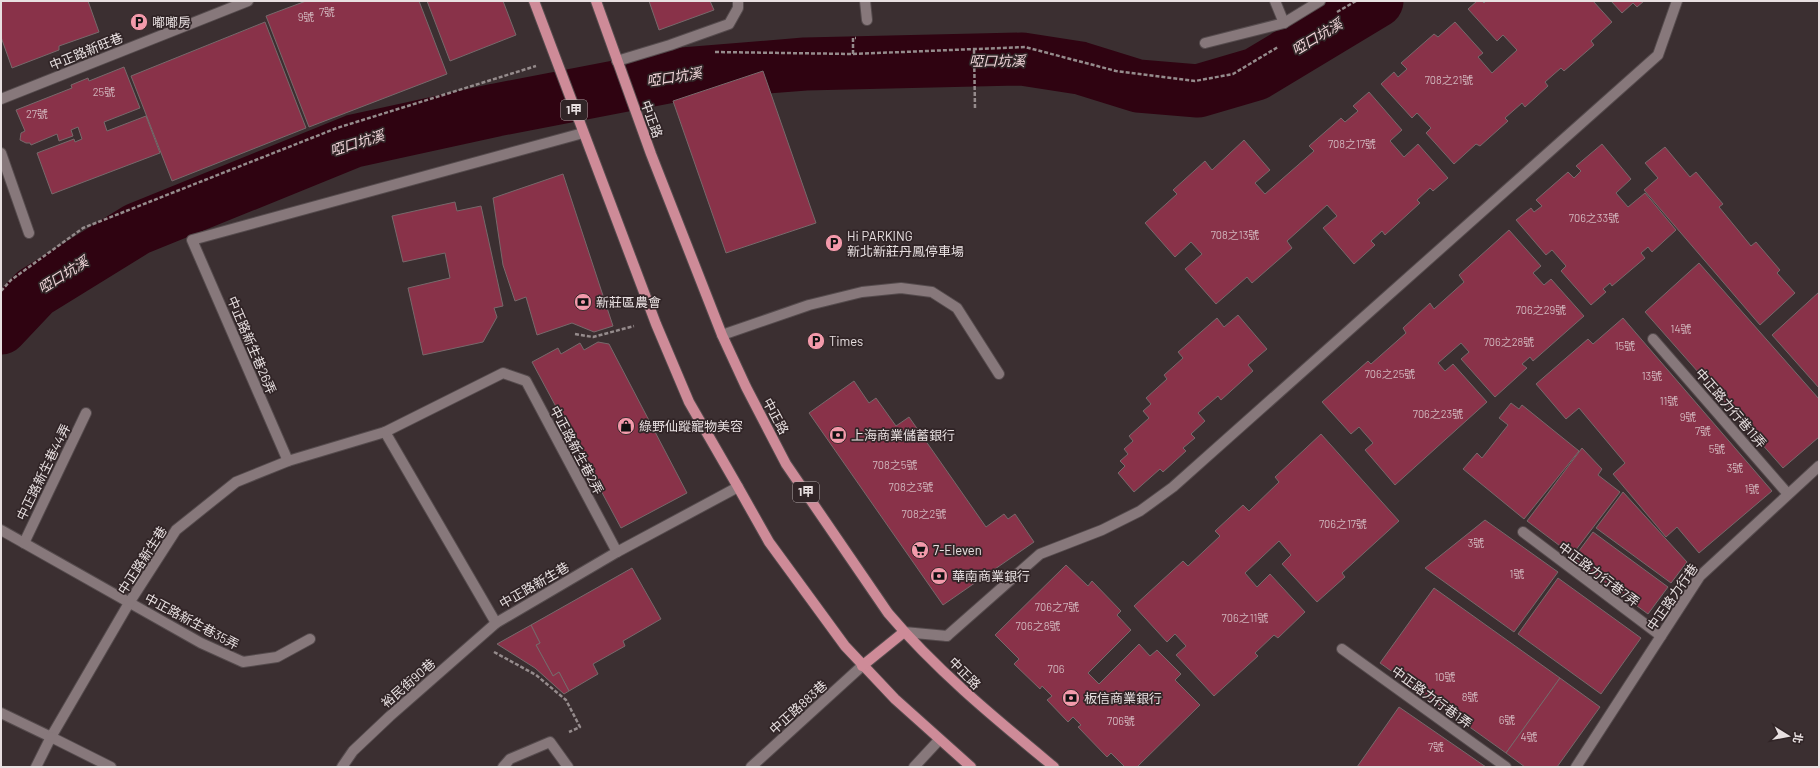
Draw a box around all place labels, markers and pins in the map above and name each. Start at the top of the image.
parking icon: 嘟嘟房 [129,12,149,32]
place label: 嘟嘟房 [152,14,191,30]
place label: Hi PARKING 新北新莊丹鳳停車場 [847,228,964,259]
parking icon: Hi PARKING 新北新莊丹鳳停車場 [824,233,844,253]
bank icon: 新莊區農會 [573,292,593,312]
place label: 新莊區農會 [596,294,661,310]
parking icon: Times [806,331,826,351]
place label: Times [829,333,863,349]
shop icon: 綠野仙蹤寵物美容 [616,416,636,436]
place label: 綠野仙蹤寵物美容 [639,418,743,434]
bank icon: 上海商業儲蓄銀行 [828,425,848,445]
place label: 上海商業儲蓄銀行 [851,427,955,443]
supermarket icon: 7-Eleven [910,540,930,560]
place label: 7-Eleven [933,542,982,558]
bank icon: 華南商業銀行 [929,566,949,586]
place label: 華南商業銀行 [952,568,1030,584]
bank icon: 板信商業銀行 [1061,688,1081,708]
place label: 板信商業銀行 [1084,690,1162,706]

